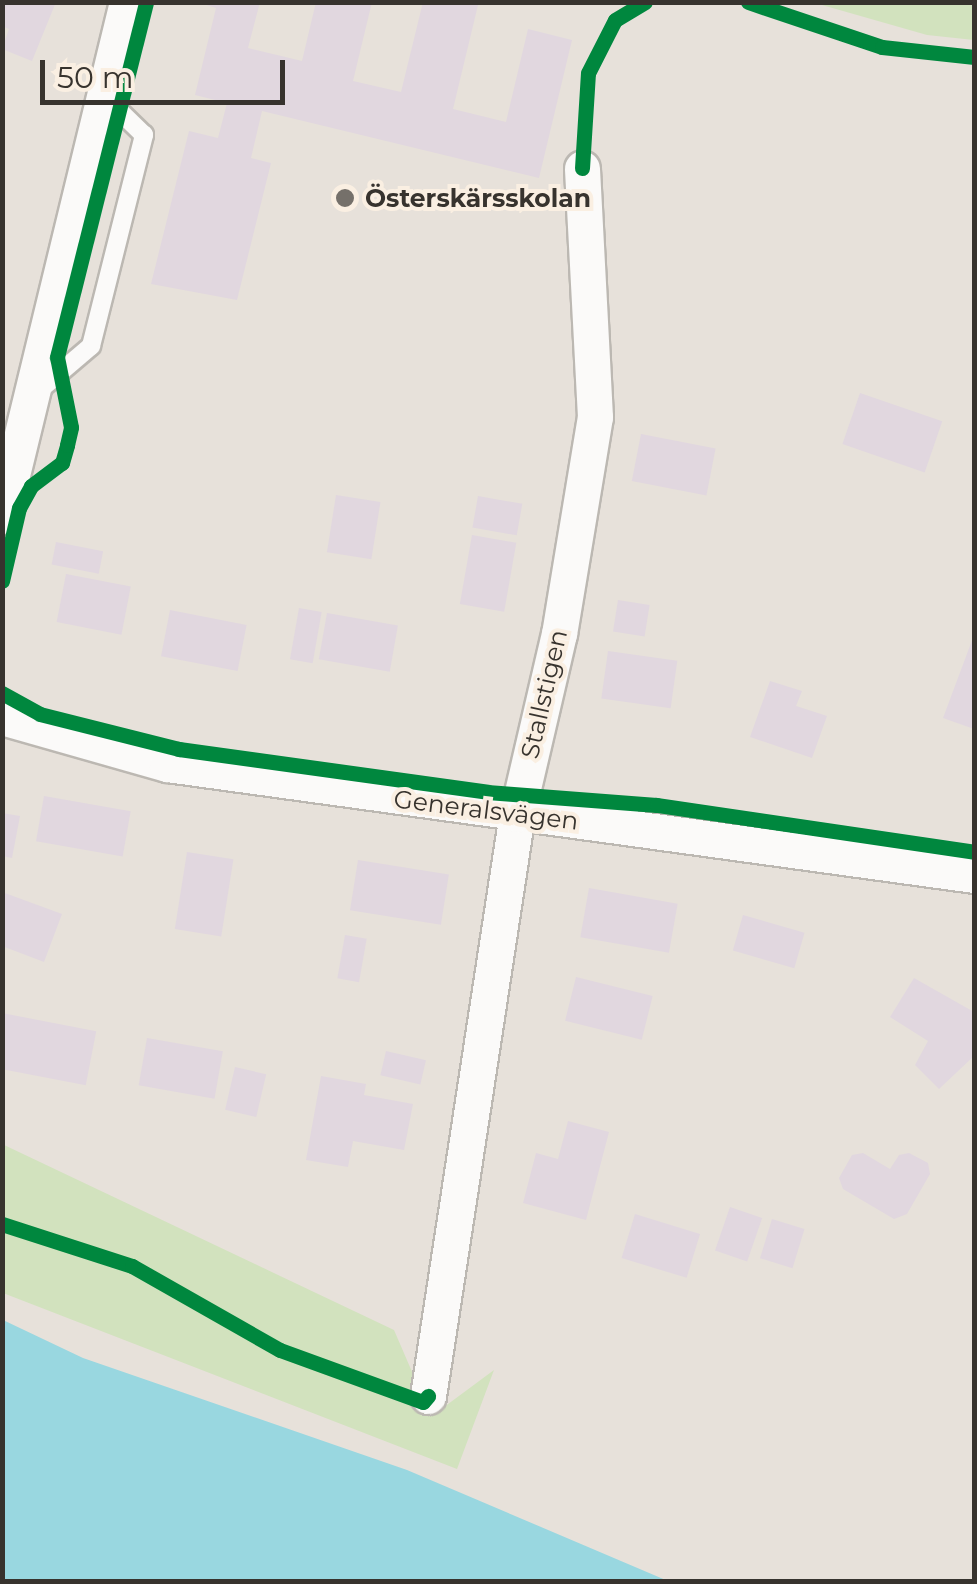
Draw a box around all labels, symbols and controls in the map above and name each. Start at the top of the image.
scale bar [45,40,290,102]
text: 50 m [57,59,134,96]
place label: Österskärsskolan [365,183,591,213]
marker: Österskärsskolan [334,187,356,209]
street label: Stallstigen [515,627,573,761]
street label: Generalsvägen [392,784,580,836]

